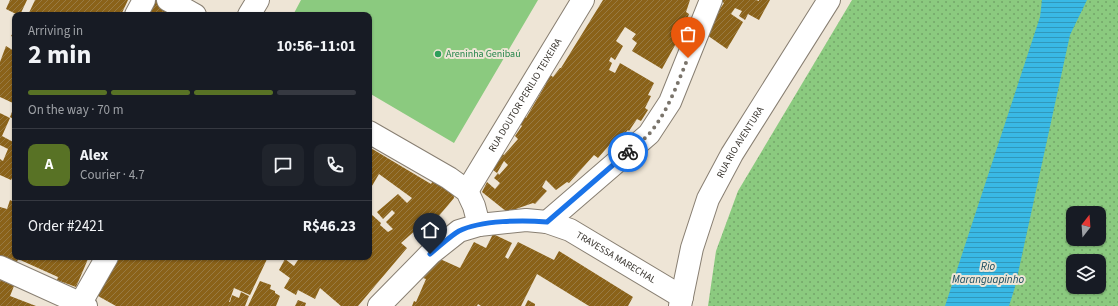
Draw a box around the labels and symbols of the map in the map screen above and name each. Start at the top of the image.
pin [671,17,705,58]
street label: RUA DOUTOR PERILIO TEIXEIRA [485,35,565,155]
place label: Areninha Genibaú [446,47,521,61]
marker: Areninha Genibaú [433,49,443,59]
street label: RUA RIO AVENTURA [713,103,768,181]
courier [608,132,648,172]
north arrow [1066,206,1106,246]
pin [413,213,447,254]
street label: TRAVESSA MARECHAL [573,228,659,287]
water label: Rio Maranguapinho [952,259,1024,287]

